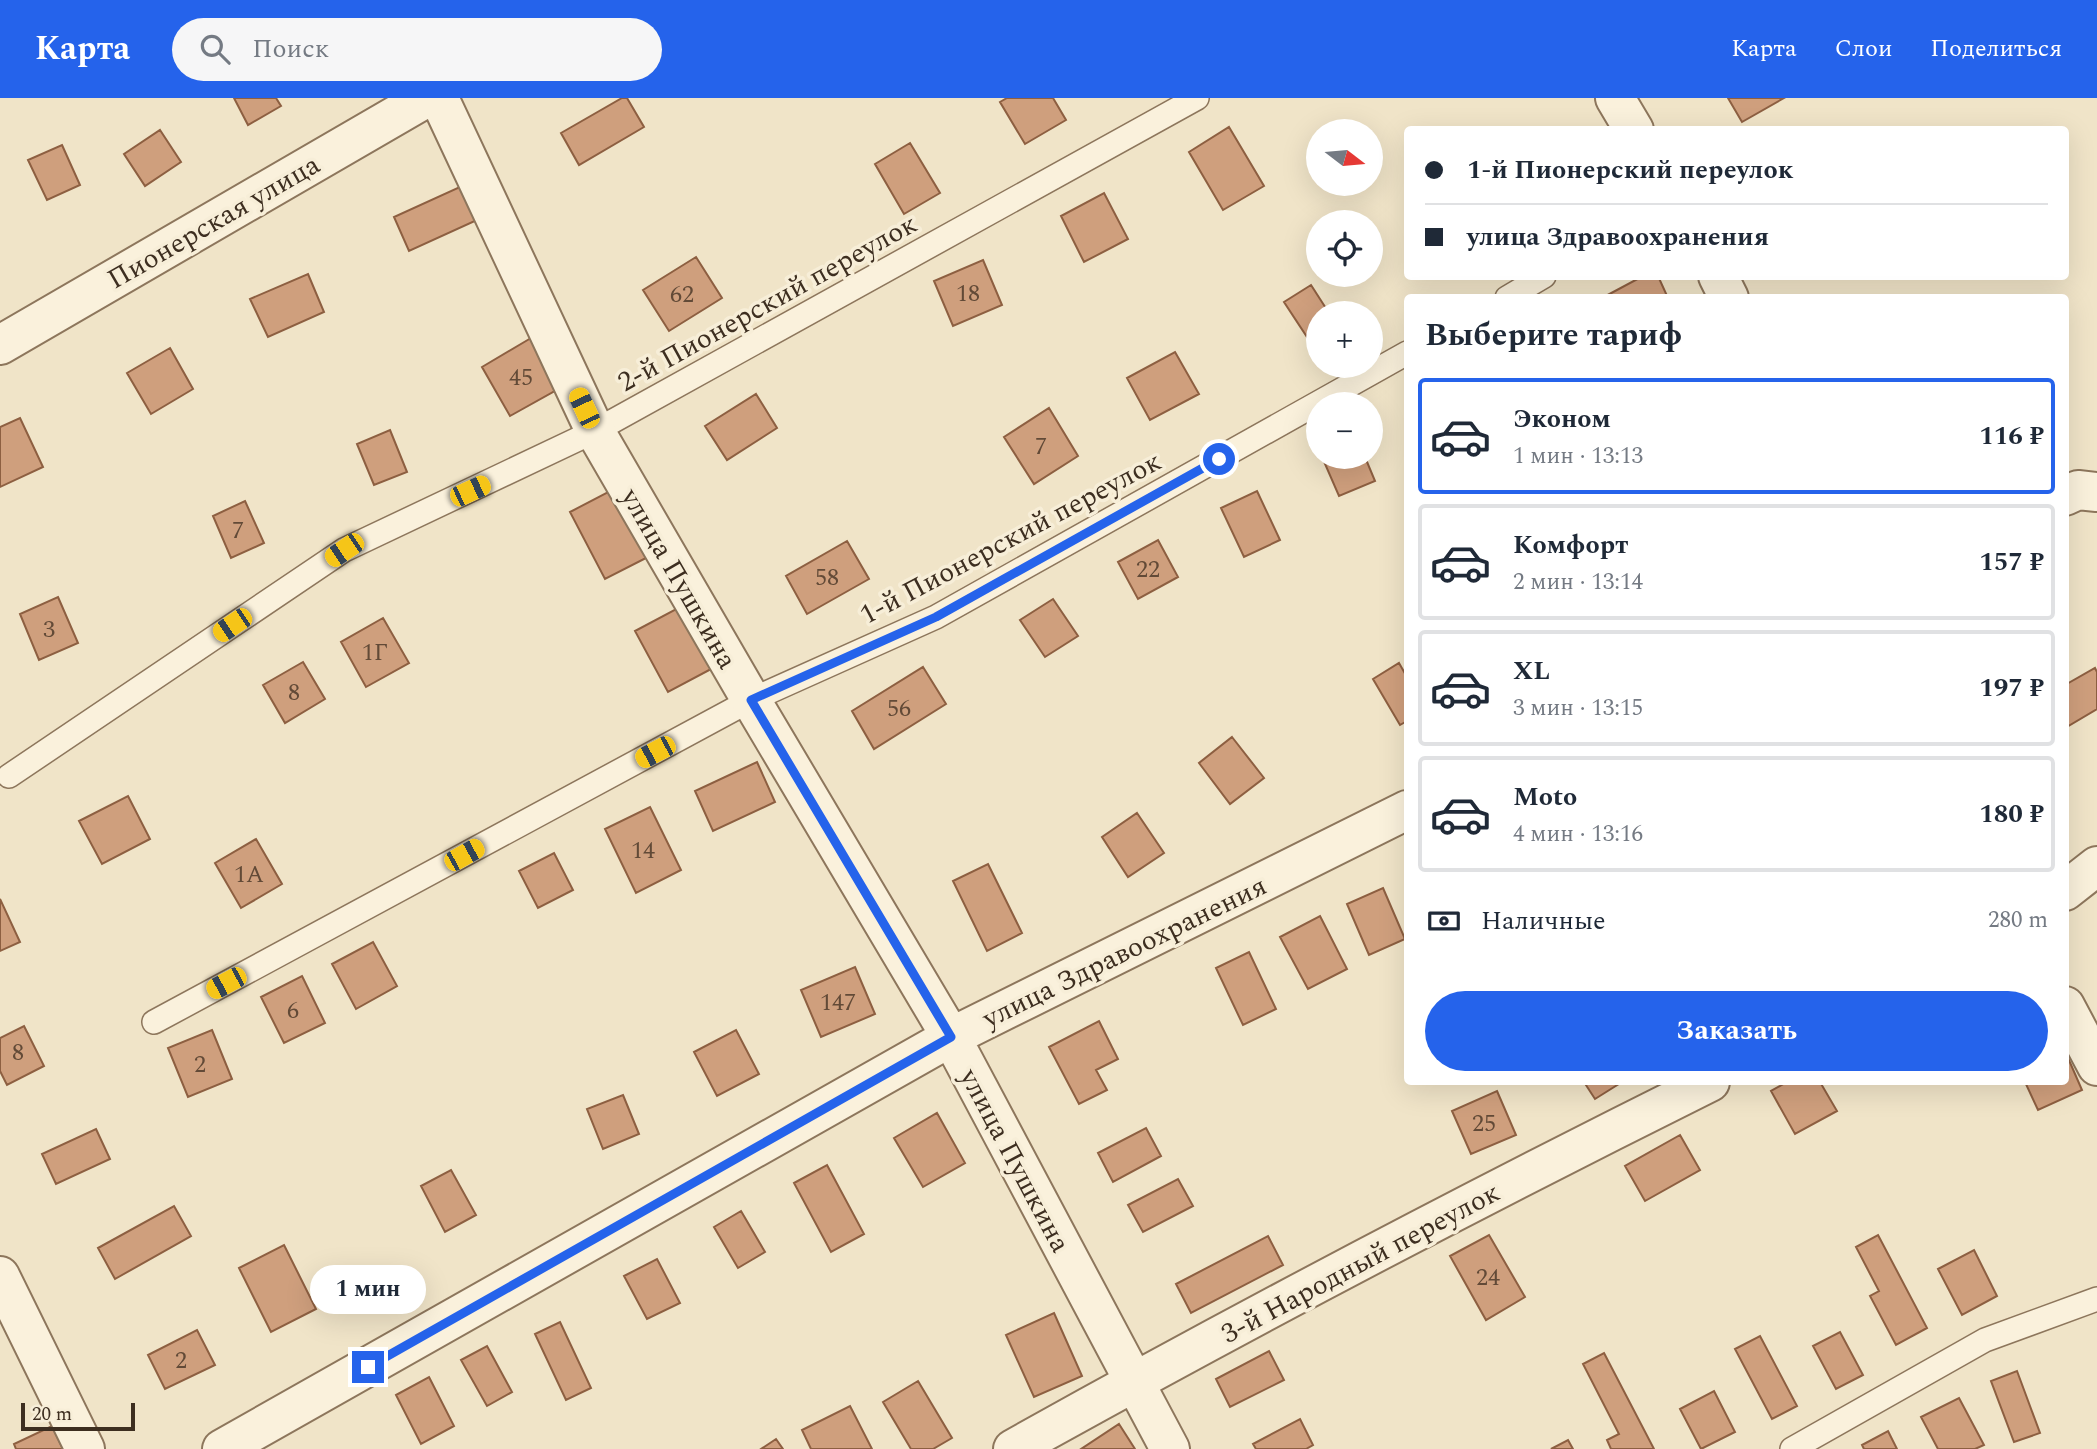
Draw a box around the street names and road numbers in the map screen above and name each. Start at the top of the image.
street label: Пионерская улица [99,144,329,301]
street label: 2-й Пионерский переулок [610,203,925,404]
street label: 1-й Пионерский переулок [852,440,1169,636]
street label: улица Пушкина [609,479,748,678]
street label: улица Здравоохранения [974,865,1274,1040]
street label: улица Пушкина [948,1060,1081,1261]
street label: 3-й Народный переулок [1213,1171,1508,1355]

